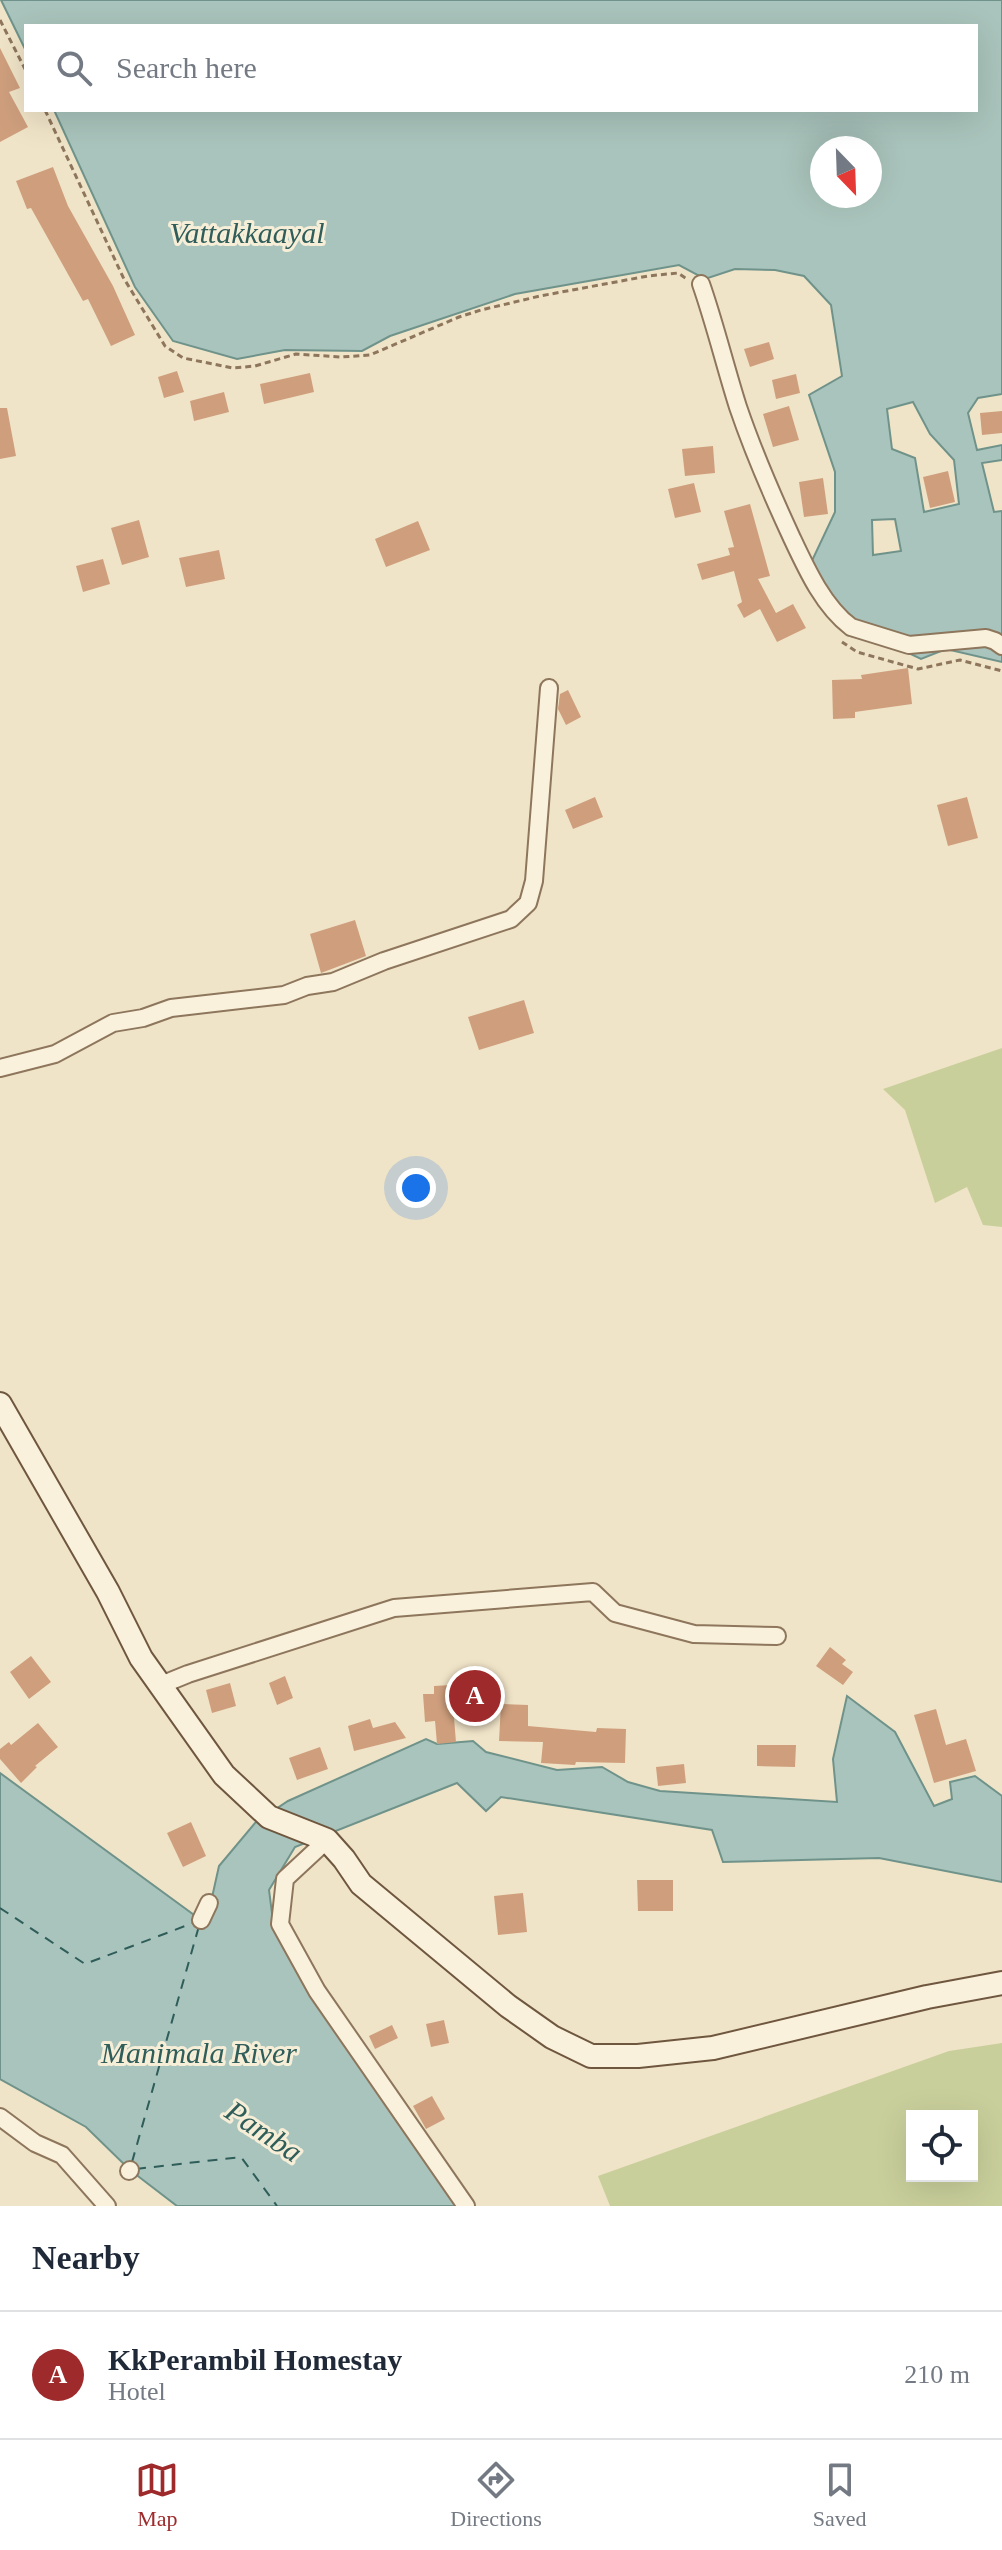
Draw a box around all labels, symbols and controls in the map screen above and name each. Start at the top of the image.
search box [24,24,978,112]
icon: search [52,46,96,90]
text: Search here [116,51,257,84]
north arrow [810,136,882,208]
water label: Vattakkaayal [170,216,324,249]
your location [396,1168,436,1208]
pin: A [449,1666,501,1726]
water label: Manimala River [100,2036,297,2069]
water label: Pamba [219,2093,308,2168]
map controls [906,2110,978,2182]
button: locate [906,2110,978,2182]
text: Nearby [32,2239,140,2276]
text: KkPerambil Homestay [108,2343,402,2376]
text: A [49,2360,67,2389]
text: 210 m [904,2360,970,2389]
text: Hotel [108,2377,166,2406]
tab: Map [135,2458,179,2532]
tab: Directions [450,2458,542,2532]
tab: Saved [813,2458,867,2532]

